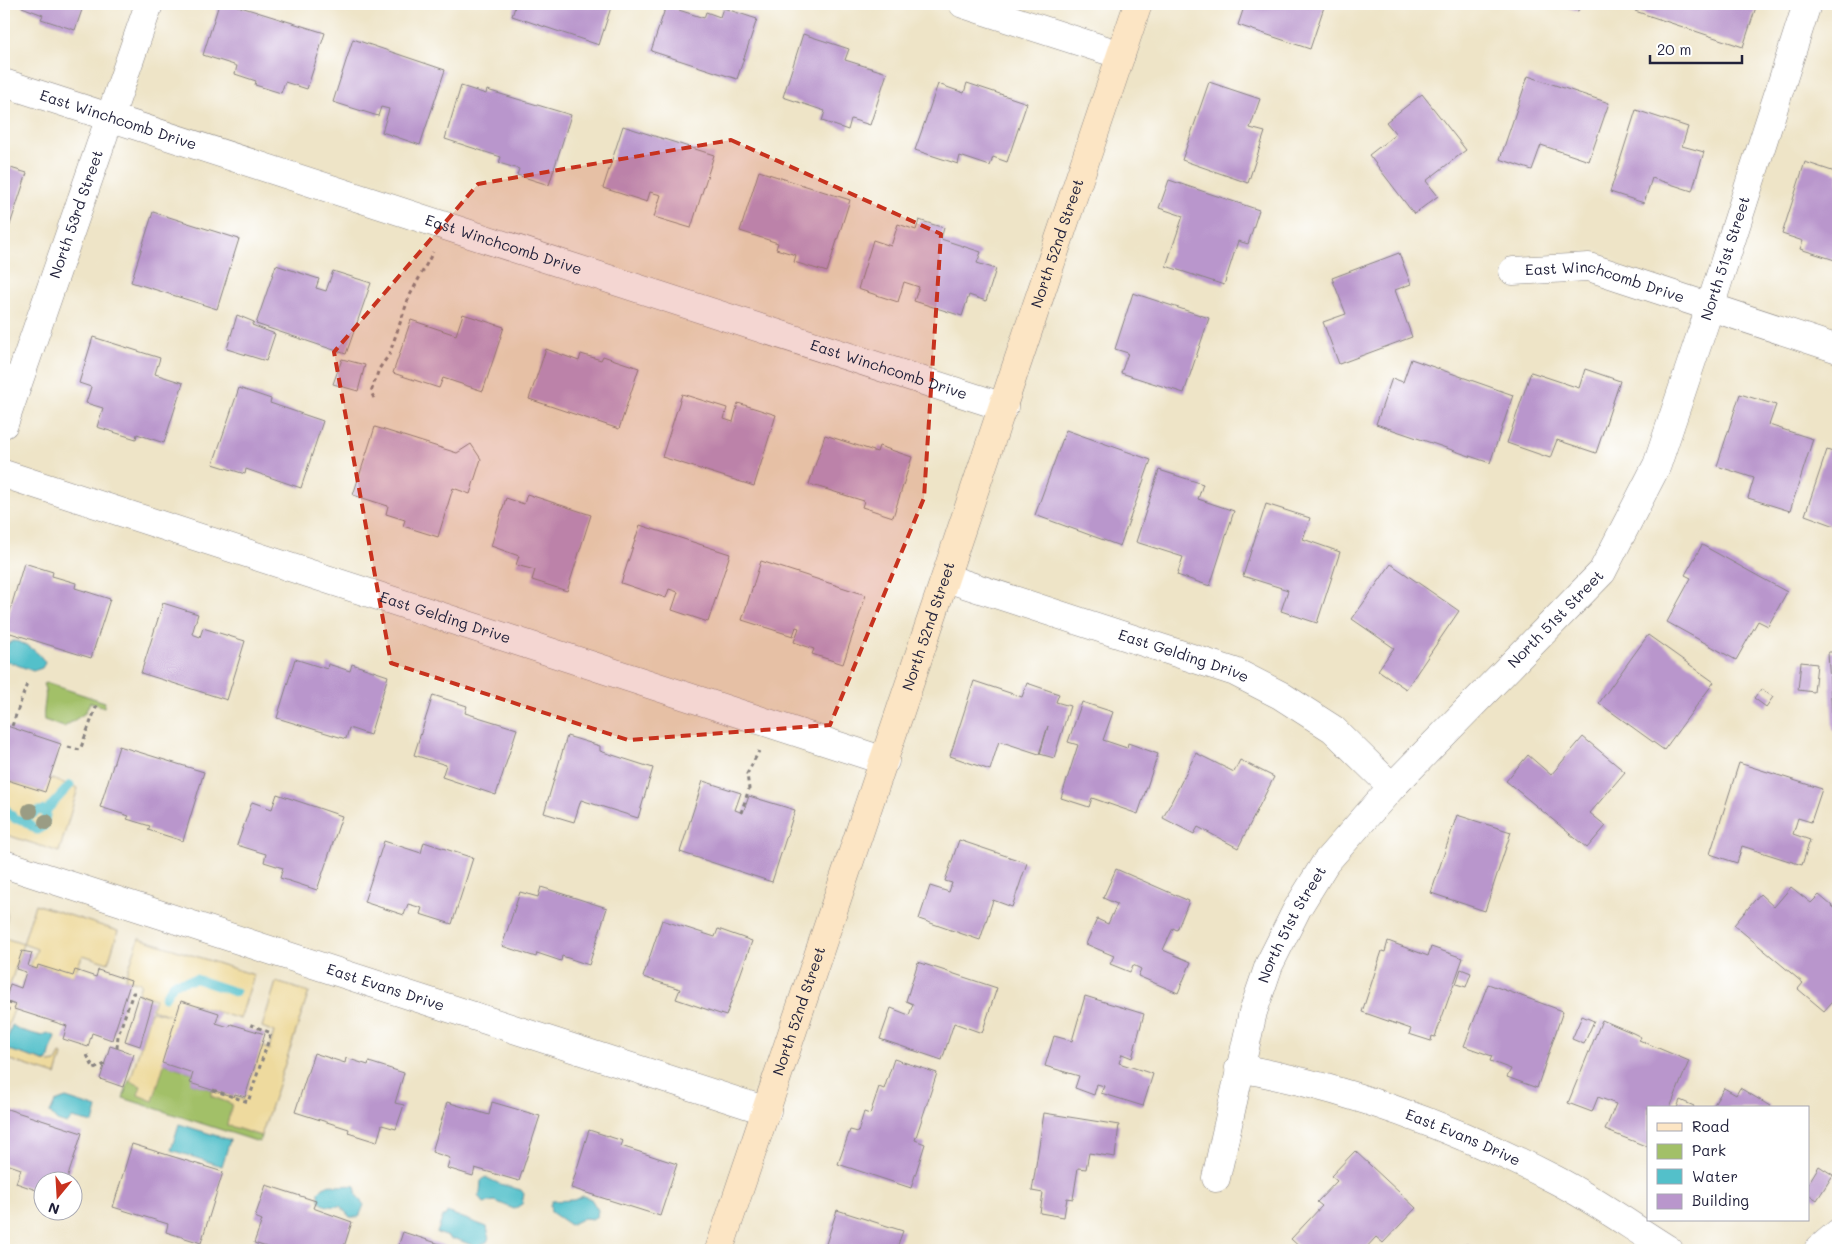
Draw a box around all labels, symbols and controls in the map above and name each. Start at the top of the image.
scale bar [1650,32,1742,64]
text: 20 m [1657,39,1691,59]
street label: East Winchcomb Drive [37,84,199,154]
street label: North 53rd Street [44,147,107,281]
street label: North 52nd Street [1026,176,1088,310]
street label: North 51st Street [1695,193,1754,323]
street label: East Winchcomb Drive [423,209,585,279]
street label: East Winchcomb Drive [1524,256,1687,307]
street label: East Winchcomb Drive [808,334,970,403]
street label: North 52nd Street [897,559,959,693]
street label: North 51st Street [1503,565,1608,672]
street label: East Gelding Drive [378,586,513,647]
street label: East Gelding Drive [1116,624,1253,687]
street label: North 51st Street [1253,862,1330,985]
street label: North 52nd Street [767,944,829,1078]
street label: East Evans Drive [324,958,447,1015]
street label: East Evans Drive [1403,1104,1524,1170]
legend [1647,1106,1810,1222]
text: Road [1692,1116,1729,1136]
text: Park [1692,1140,1726,1160]
text: Water [1692,1166,1738,1186]
north arrow [32,1172,82,1222]
text: Building [1692,1190,1749,1210]
text: N [46,1198,62,1220]

